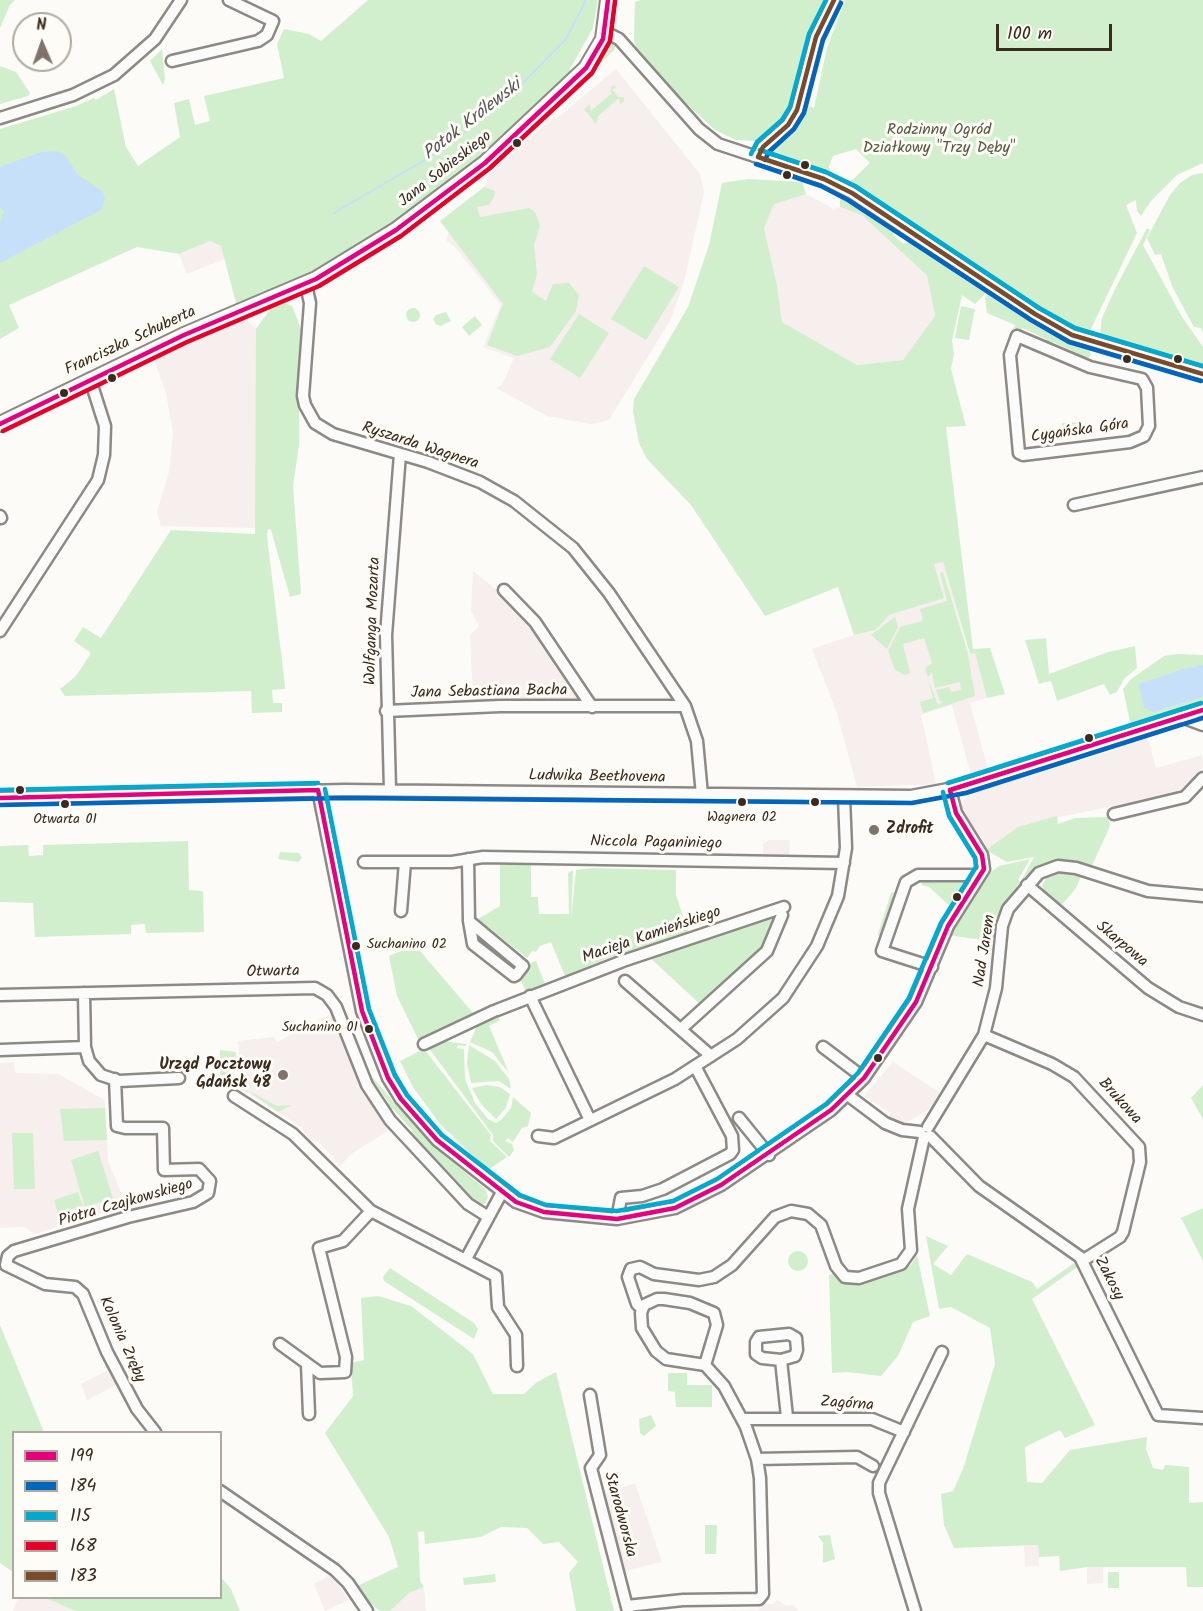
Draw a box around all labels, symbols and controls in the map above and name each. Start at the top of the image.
north arrow [12,12,72,72]
scale bar [999,12,1114,50]
text: N [36,13,47,38]
text: 100 m [1007,20,1052,49]
water label: Potok Królewski [420,76,526,166]
park label: Rodzinny Ogród Działkowy "Trzy Dęby" [863,121,1015,159]
street label: Jana Sobieskiego [396,128,496,212]
unlabelled marker [511,137,523,149]
unlabelled marker [799,159,811,171]
unlabelled marker [781,169,793,181]
street label: Franciszka Schuberta [62,303,200,381]
unlabelled marker [1121,353,1133,365]
unlabelled marker [1172,353,1184,365]
unlabelled marker [106,372,118,384]
unlabelled marker [58,387,70,399]
street label: Cygańska Góra [1030,416,1130,448]
street label: Ryszarda Wagnera [359,419,481,475]
street label: Wolfganga Mozarta [362,557,386,685]
street label: Jana Sebastiana Bacha [410,682,568,704]
unlabelled marker [1083,732,1095,744]
street label: Ludwika Beethovena [528,767,666,789]
unlabelled marker [14,784,26,796]
marker: Wagnera 02 [736,796,748,808]
unlabelled marker [809,796,821,808]
marker: Otwarta 01 [59,798,71,810]
place label: Wagnera 02 [707,811,777,827]
place label: Otwarta 01 [33,813,97,829]
place label: Zdrofit [886,820,934,840]
marker: Zdrofit [867,823,881,837]
street label: Niccola Paganiniego [590,833,722,855]
unlabelled marker [951,891,963,903]
street label: Macieja Kamieńskiego [580,903,724,969]
street label: Nad Jarem [971,913,1001,989]
street label: Skarpowa [1091,918,1151,972]
place label: Suchanino 02 [367,938,447,954]
marker: Suchanino 02 [350,940,362,952]
street label: Otwarta [246,963,300,983]
place label: Suchanino 01 [282,1021,358,1037]
marker: Suchanino 01 [363,1023,375,1035]
unlabelled marker [872,1052,884,1064]
place label: Urząd Pocztowy Gdańsk 48 [159,1056,271,1094]
marker: Urząd Pocztowy Gdańsk 48 [276,1068,290,1082]
street label: Brukowa [1093,1075,1145,1129]
street label: Piotra Czajkowskiego [57,1176,195,1232]
street label: Zakosy [1089,1254,1127,1304]
street label: Kolonia Zręby [93,1294,149,1386]
street label: Zagórna [820,1394,874,1416]
legend [12,1431,222,1599]
text: 199 [70,1442,93,1471]
street label: Starodworska [598,1470,640,1560]
text: 184 [70,1472,96,1501]
text: 115 [70,1502,91,1531]
text: 168 [70,1532,97,1561]
text: 183 [70,1562,97,1591]

